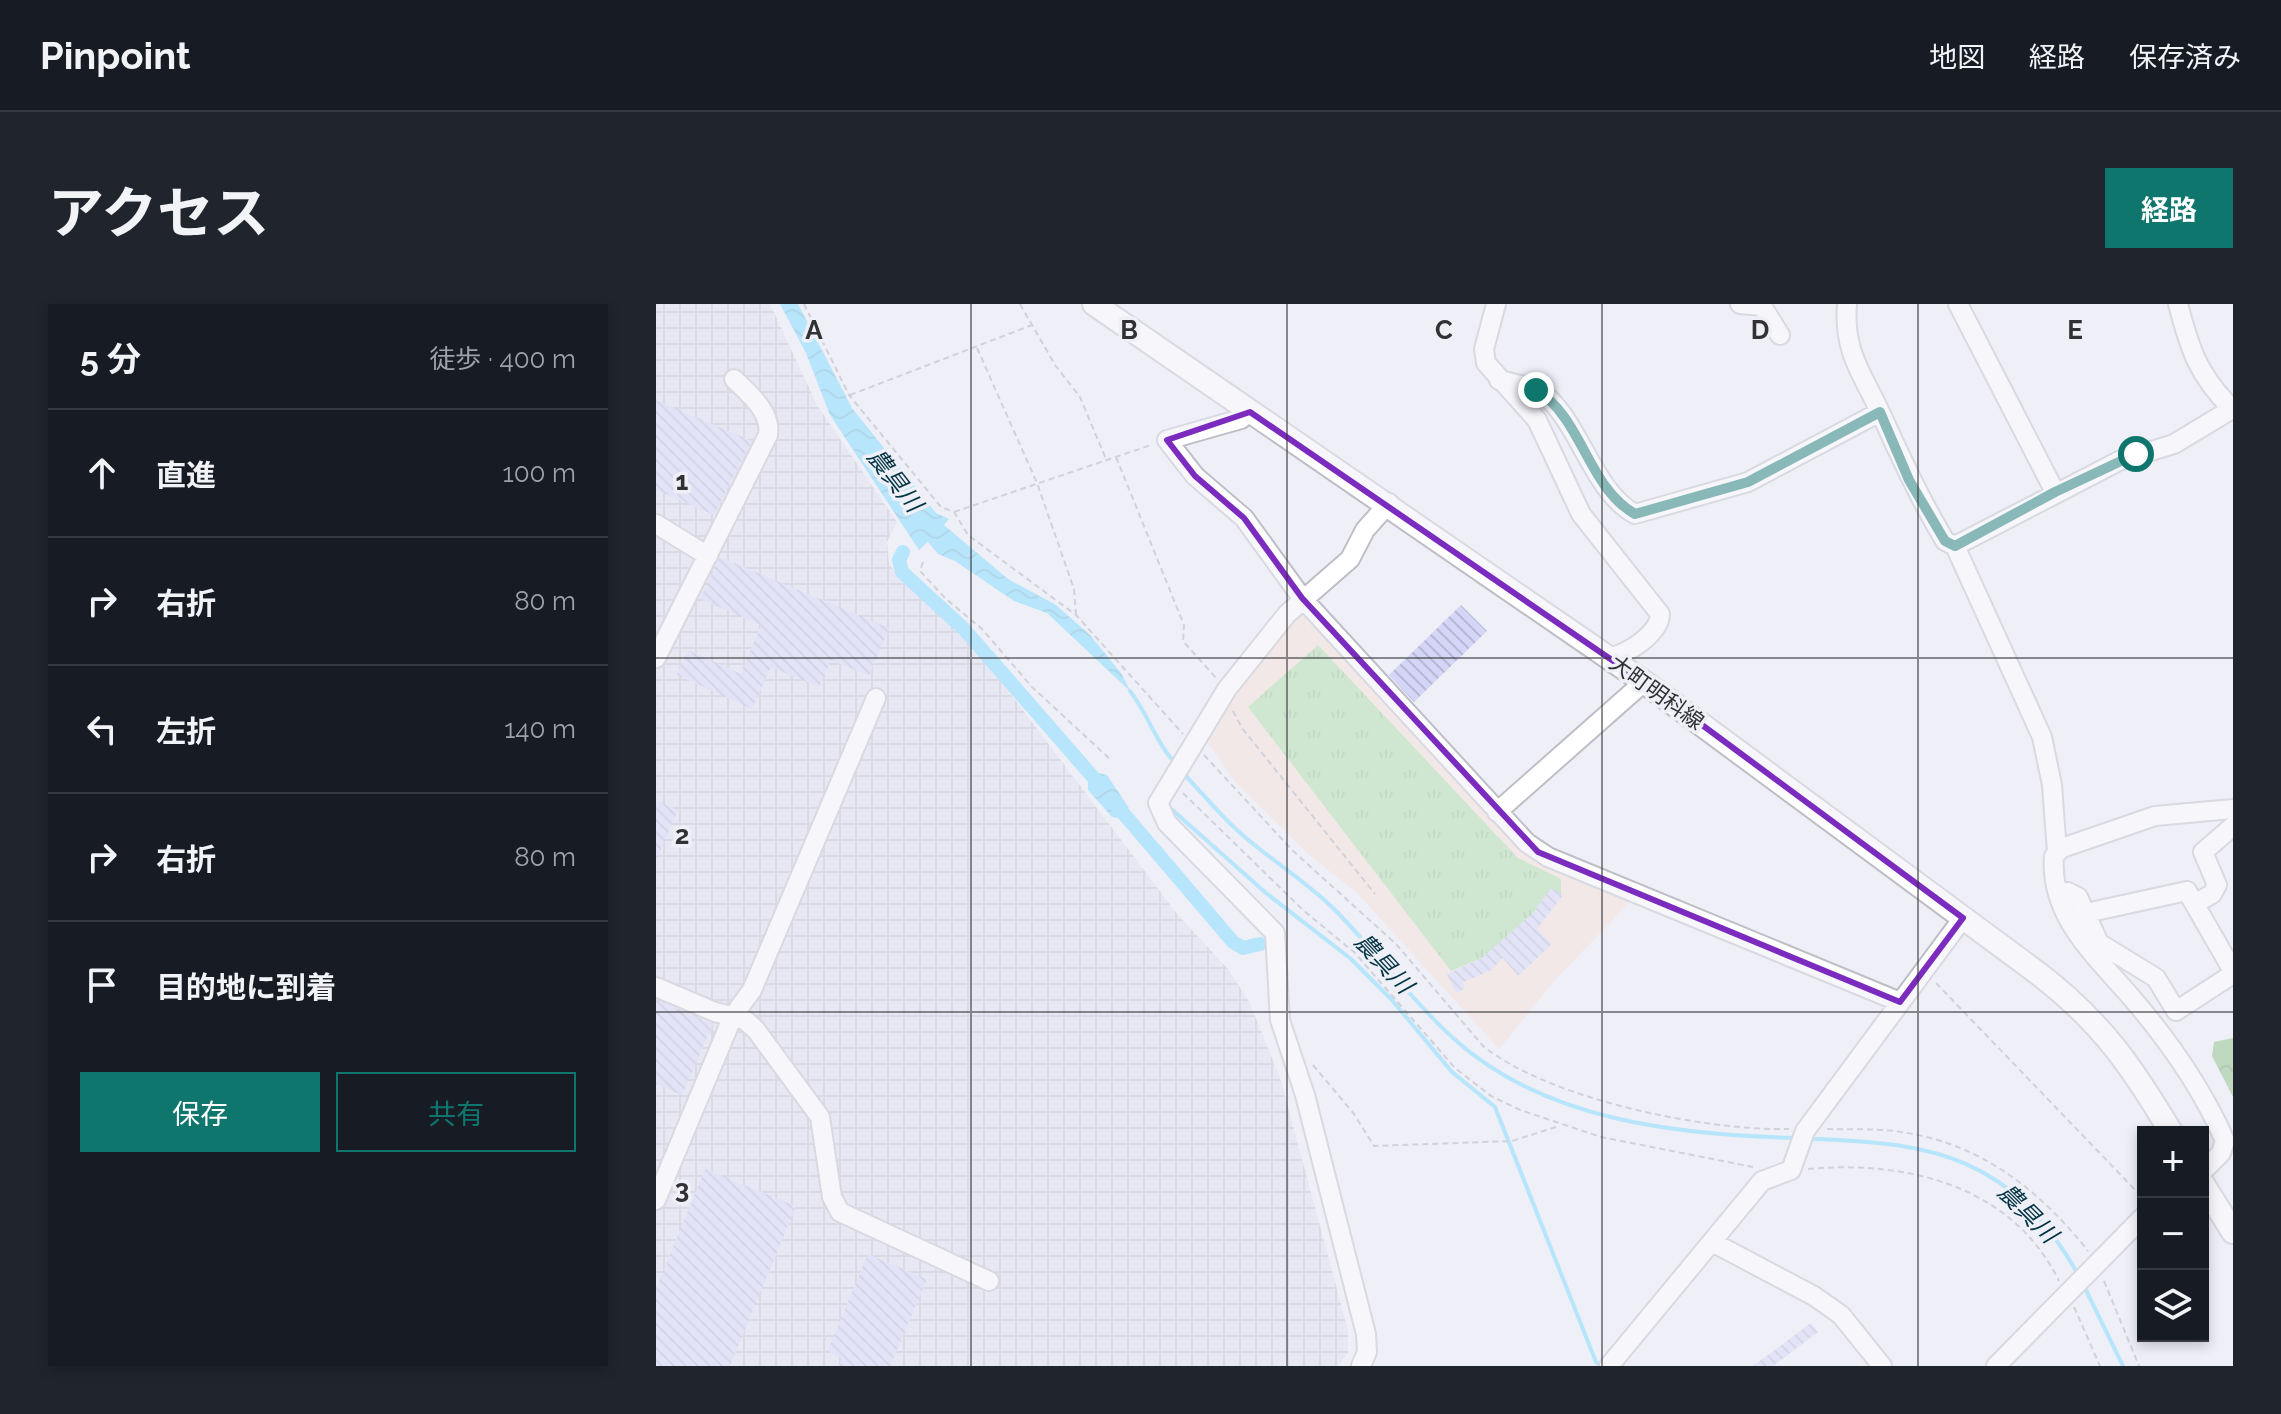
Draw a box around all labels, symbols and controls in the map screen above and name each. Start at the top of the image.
text: Pinpoint [40,33,191,78]
text: 地図 [1929,41,1985,74]
text: 経路 [2029,41,2085,74]
text: 保存済み [2129,41,2241,74]
button: 経路 [2105,168,2233,248]
text: アクセス [48,180,269,246]
text: A [805,315,823,345]
text: B [1120,315,1138,345]
text: C [1435,315,1453,345]
text: D [1751,315,1769,345]
text: E [2067,315,2083,345]
text: 5 分 [80,339,141,379]
text: 徒歩 · 400 m [429,344,576,374]
route end [1518,372,1554,408]
route start [2118,436,2154,472]
water label: 農具川 [861,443,930,520]
icon: ahead [80,451,124,495]
text: 直進 [156,458,216,493]
text: 100 m [503,458,576,488]
text: 1 [676,466,689,496]
icon: right [80,579,124,623]
text: 右折 [156,586,216,621]
text: 80 m [514,586,576,616]
street label: 大町明科線 [1605,649,1709,735]
icon: left [80,707,124,751]
text: 左折 [156,714,216,749]
text: 140 m [504,714,576,744]
text: 2 [675,820,689,850]
icon: right [80,835,124,879]
text: 右折 [156,842,216,877]
text: 80 m [514,842,576,872]
water label: 農具川 [1349,927,1421,1001]
icon: arrive [80,963,124,1007]
text: 目的地に到着 [156,970,336,1005]
button: 保存 [80,1072,320,1152]
button: 共有 [336,1072,576,1152]
map controls [2137,1126,2209,1342]
button: + [2137,1126,2209,1198]
text: 3 [675,1174,689,1204]
water label: 農具川 [1992,1177,2066,1251]
button: − [2137,1198,2209,1270]
button: layers [2137,1270,2209,1342]

